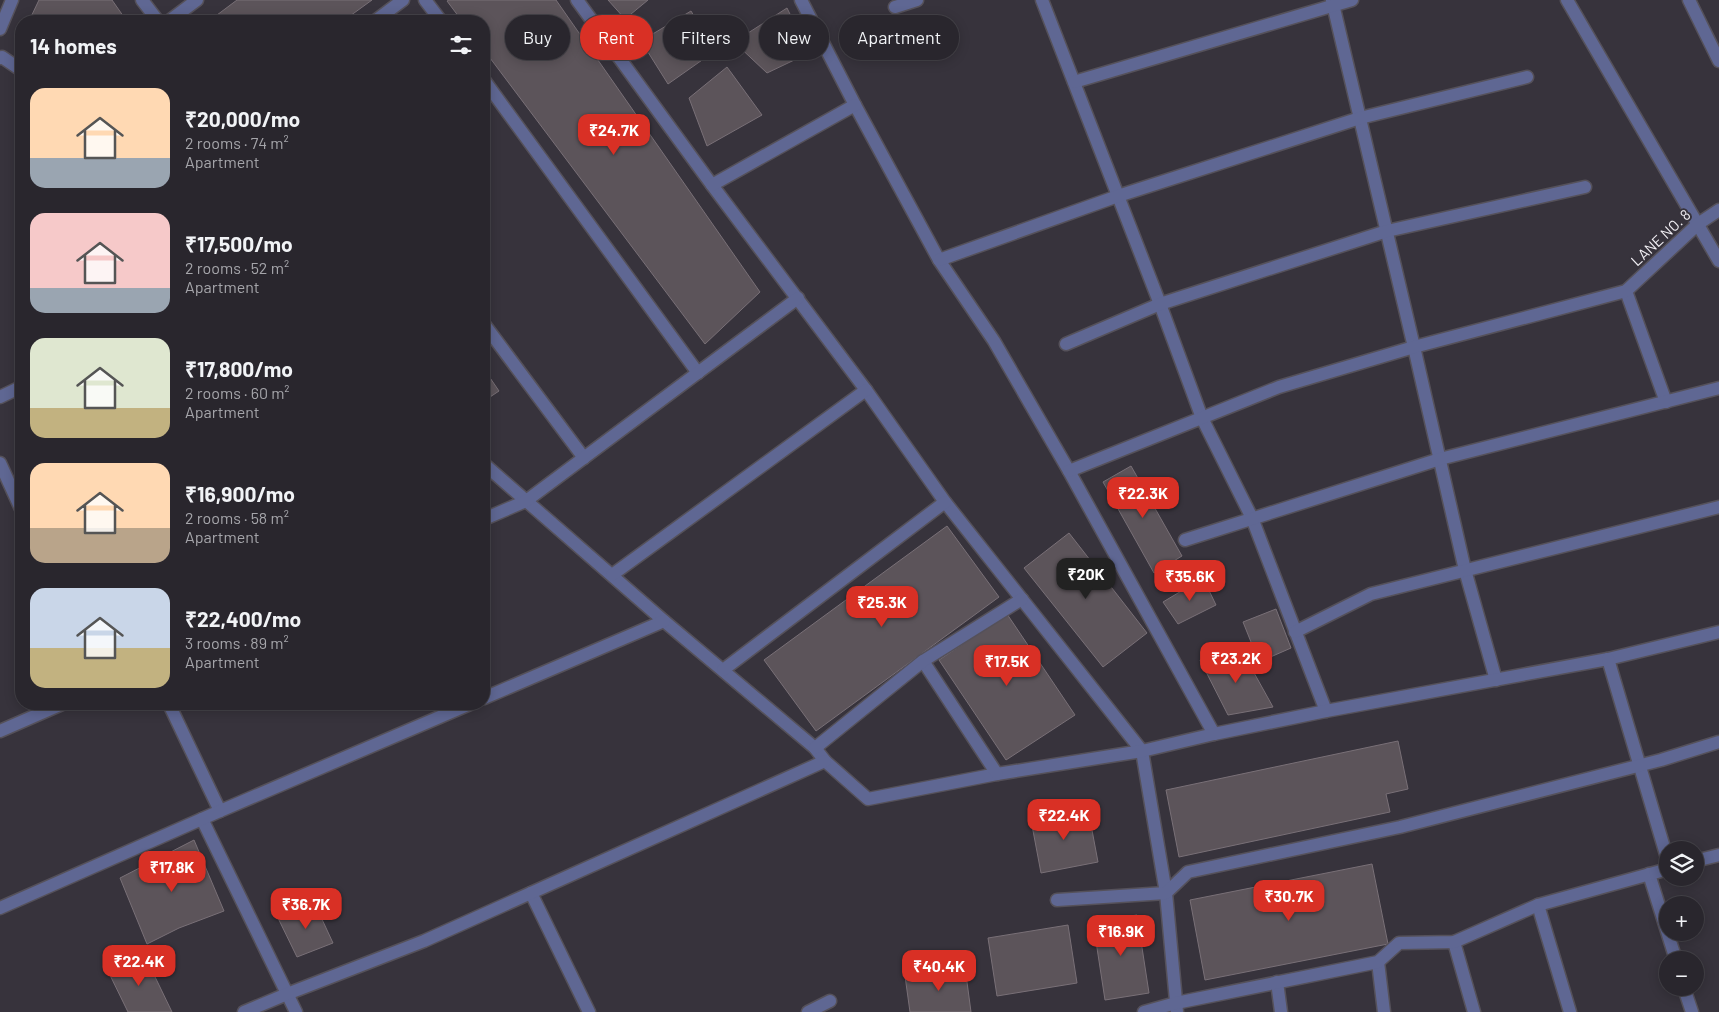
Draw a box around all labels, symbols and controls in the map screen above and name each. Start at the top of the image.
chip: Buy [505,15,570,60]
chip: Rent [580,15,653,60]
chip: Filters [663,15,749,60]
chip: New [759,15,829,60]
chip: Apartment [839,15,959,60]
icon: filters [447,31,475,59]
text: 14 homes [30,33,117,58]
text: ₹20,000/mo [185,106,300,131]
icon: home [70,108,130,168]
pin: ₹24.7K [573,114,655,156]
text: ₹24.7K [589,120,639,139]
text: 2 rooms · 74 m² [185,133,289,152]
text: Apartment [185,152,260,171]
street label: LANE NO. 8 [1627,205,1694,269]
text: ₹17,500/mo [185,231,293,256]
icon: home [70,233,130,293]
text: 2 rooms · 52 m² [185,258,289,277]
text: Apartment [185,277,260,296]
text: ₹17,800/mo [185,356,293,381]
icon: home [70,358,130,418]
text: 2 rooms · 60 m² [185,383,290,402]
text: Apartment [185,402,260,421]
pin: ₹22.3K [1102,476,1184,519]
text: ₹16,900/mo [185,481,295,506]
icon: home [70,483,130,543]
text: ₹22.3K [1118,483,1168,502]
text: 2 rooms · 58 m² [185,508,289,527]
text: Apartment [185,527,260,546]
pin: ₹20K [1056,558,1116,600]
pin: ₹35.6K [1149,560,1231,602]
text: ₹20K [1067,564,1105,583]
text: ₹35.6K [1165,566,1215,585]
pin: ₹25.3K [841,586,923,628]
text: ₹25.3K [857,592,907,611]
text: ₹22,400/mo [185,606,301,631]
icon: home [70,608,130,668]
text: 3 rooms · 89 m² [185,633,289,652]
pin: ₹23.2K [1195,642,1277,684]
pin: ₹17.5K [966,644,1048,687]
text: ₹23.2K [1211,648,1261,667]
text: ₹17.5K [985,651,1029,670]
text: Apartment [185,652,260,671]
pin: ₹22.4K [1023,798,1105,841]
text: ₹22.4K [1038,805,1090,824]
map controls [1659,841,1704,996]
button: layers [1659,841,1704,886]
pin: ₹17.8K [131,850,213,893]
text: ₹17.8K [150,857,194,876]
pin: ₹30.7K [1248,880,1330,922]
text: ₹30.7K [1264,886,1314,905]
pin: ₹36.7K [265,888,347,930]
text: ₹36.7K [282,894,330,913]
button: + [1659,896,1704,941]
pin: ₹16.9K [1080,914,1162,957]
text: ₹16.9K [1098,921,1144,940]
pin: ₹22.4K [98,944,180,987]
pin: ₹40.4K [898,950,980,992]
text: ₹22.4K [113,951,165,970]
button: − [1659,951,1704,996]
text: ₹40.4K [913,956,965,975]

